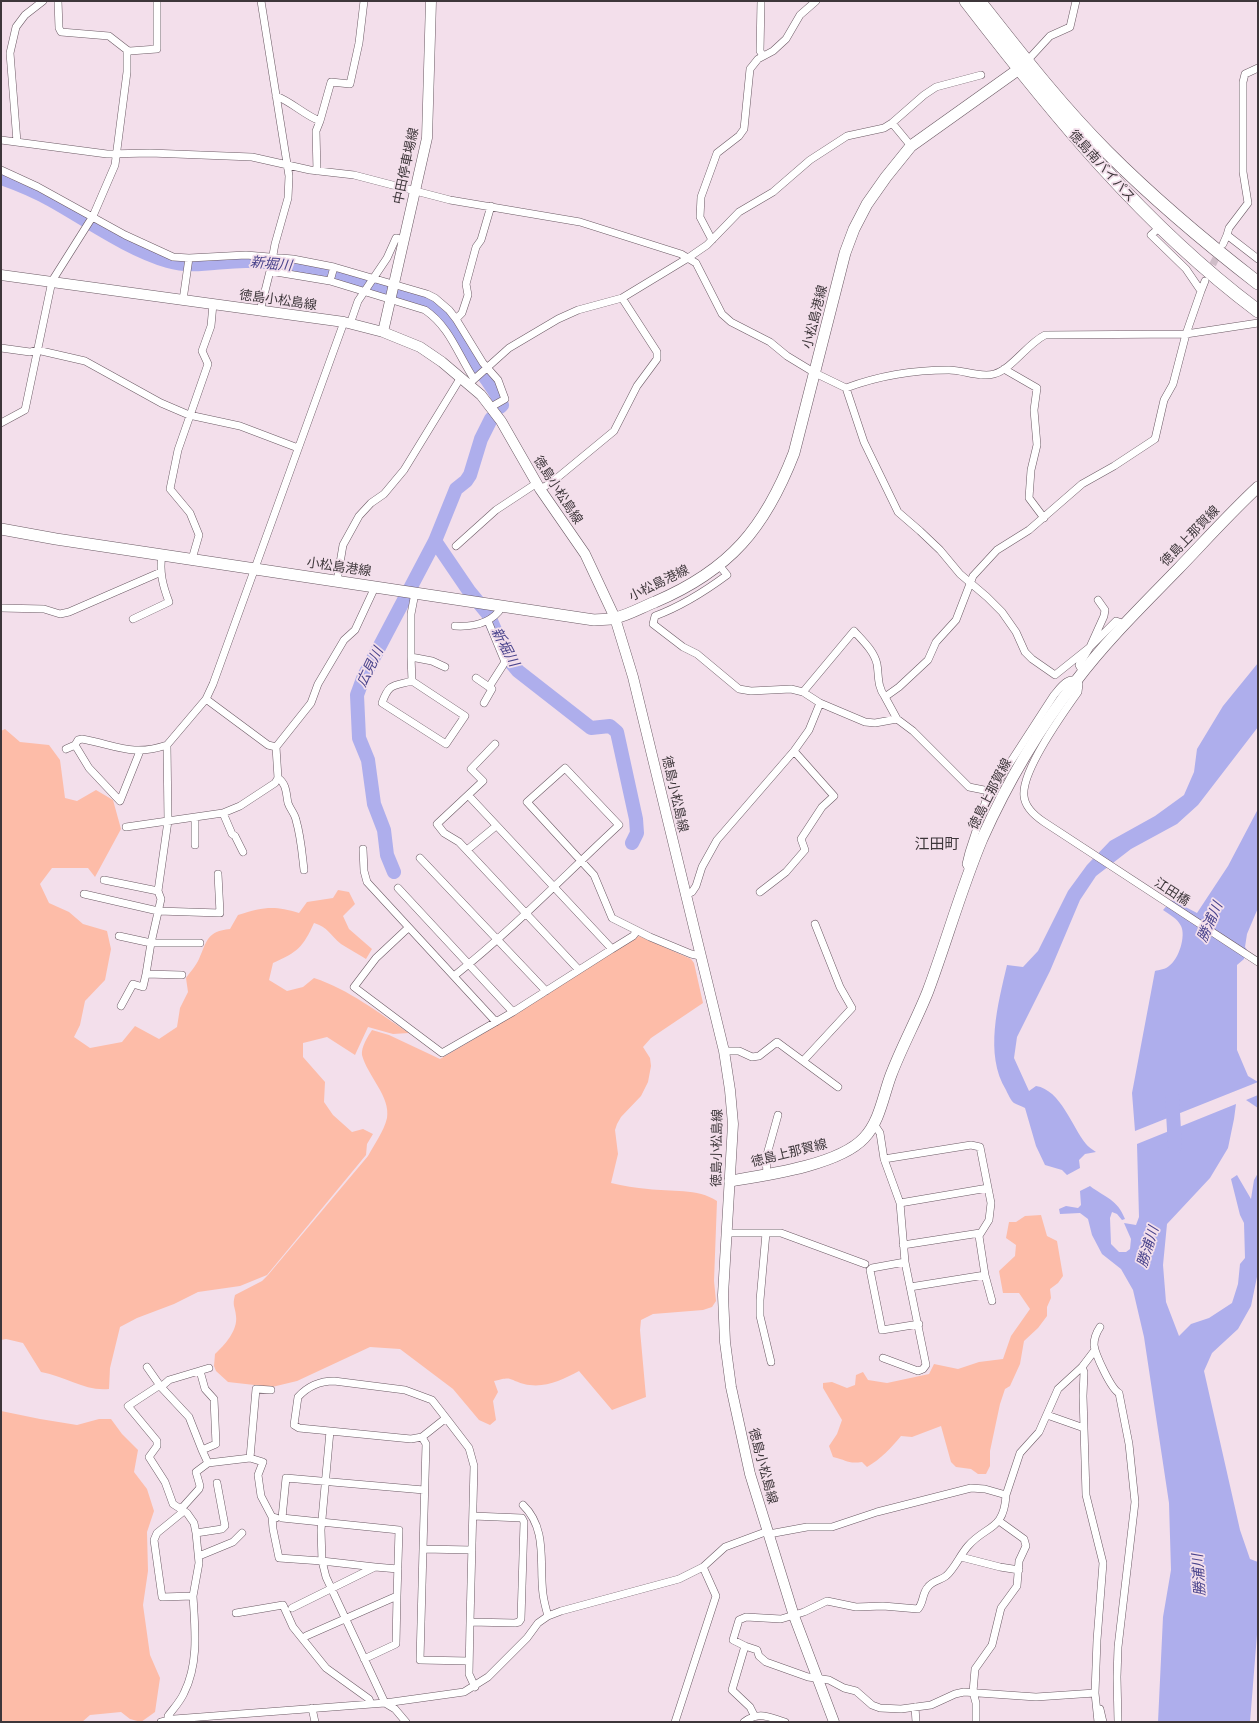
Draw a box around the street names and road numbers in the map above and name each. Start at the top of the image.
street label: 中田停車場線 [390,126,422,206]
street label: 徳島南バイパス [1066,127,1138,205]
street label: 小松島港線 [800,284,830,350]
street label: 徳島小松島線 [238,287,318,313]
street label: 徳島小松島線 [530,453,586,527]
street label: 徳島上那賀線 [1157,503,1223,569]
street label: 小松島港線 [306,555,372,579]
street label: 小松島港線 [626,562,692,604]
street label: 徳島小松島線 [659,754,691,834]
street label: 徳島上那賀線 [965,756,1015,832]
street label: 江田橋 [1151,875,1193,909]
street label: 徳島小松島線 [709,1109,725,1187]
street label: 徳島上那賀線 [749,1136,829,1170]
street label: 徳島小松島線 [745,1426,781,1506]

